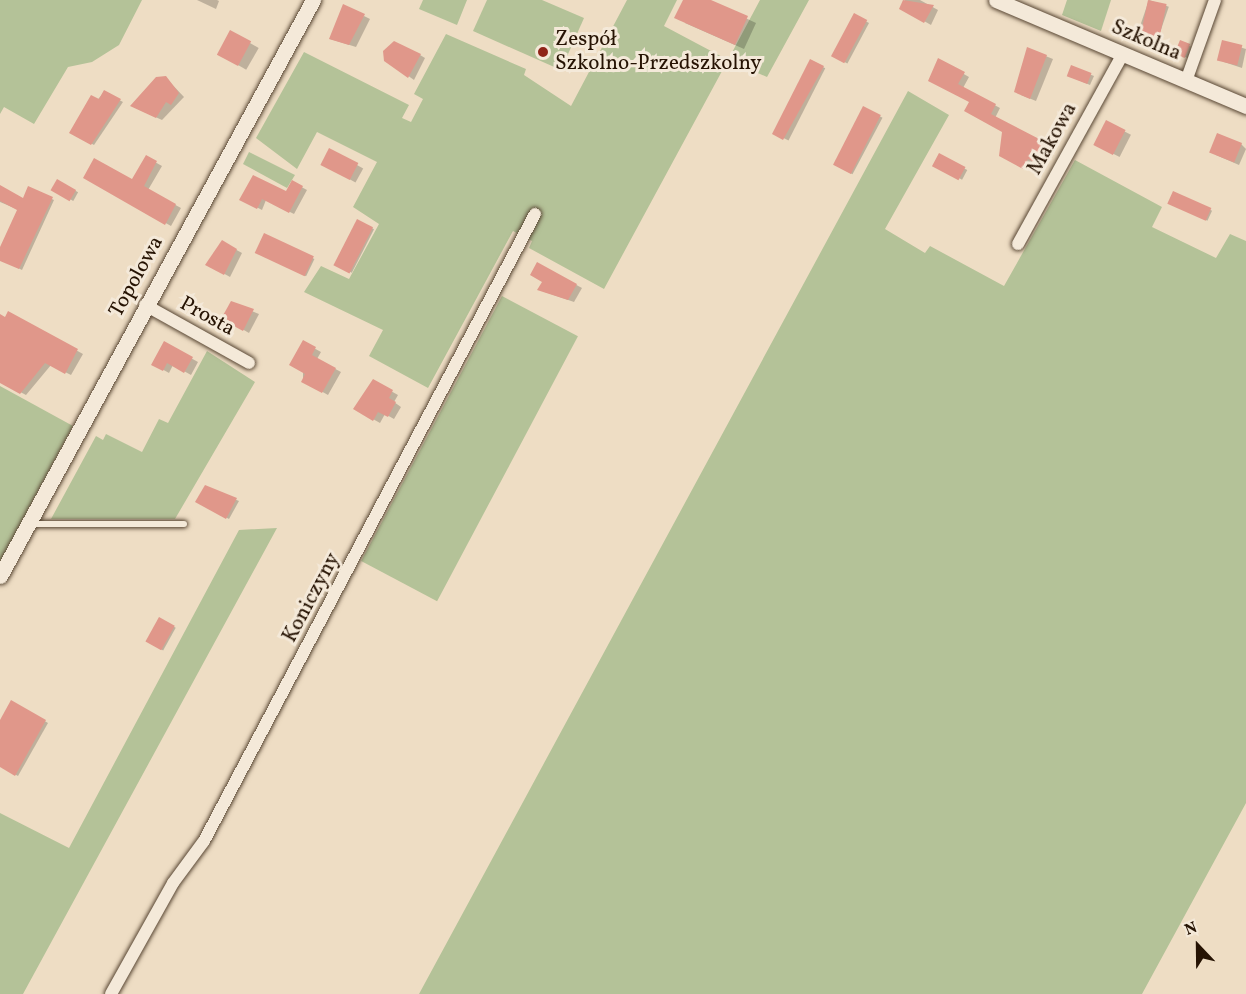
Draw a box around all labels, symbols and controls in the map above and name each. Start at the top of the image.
street label: Szkolna [1107,15,1185,67]
place label: Zespół Szkolno-Przedszkolny [555,27,762,77]
marker: Zespół Szkolno-Przedszkolny [536,45,550,59]
street label: Makowa [1023,98,1083,180]
street label: Topolowa [104,232,170,322]
street label: Prosta [175,292,239,342]
street label: Koniczyny [278,549,346,647]
north arrow [1168,916,1228,976]
text: N [1182,917,1201,942]

